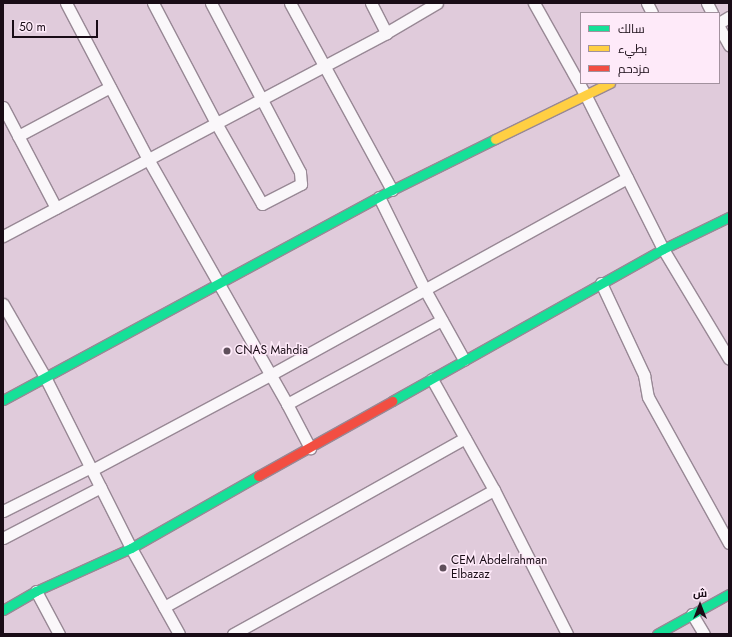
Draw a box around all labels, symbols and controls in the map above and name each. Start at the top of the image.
scale bar [14,12,100,38]
legend [580,12,720,84]
text: 50 m [19,18,46,36]
text: سالك [618,20,645,38]
text: بطيء [618,40,647,58]
text: مزدحم [618,60,650,78]
place label: CNAS Mahdia [235,344,308,358]
marker: CNAS Mahdia [222,346,232,356]
place label: CEM Abdelrahman Elbazaz [451,554,547,582]
marker: CEM Abdelrahman Elbazaz [438,563,448,573]
north arrow [680,585,720,625]
text: ش [693,585,707,601]

